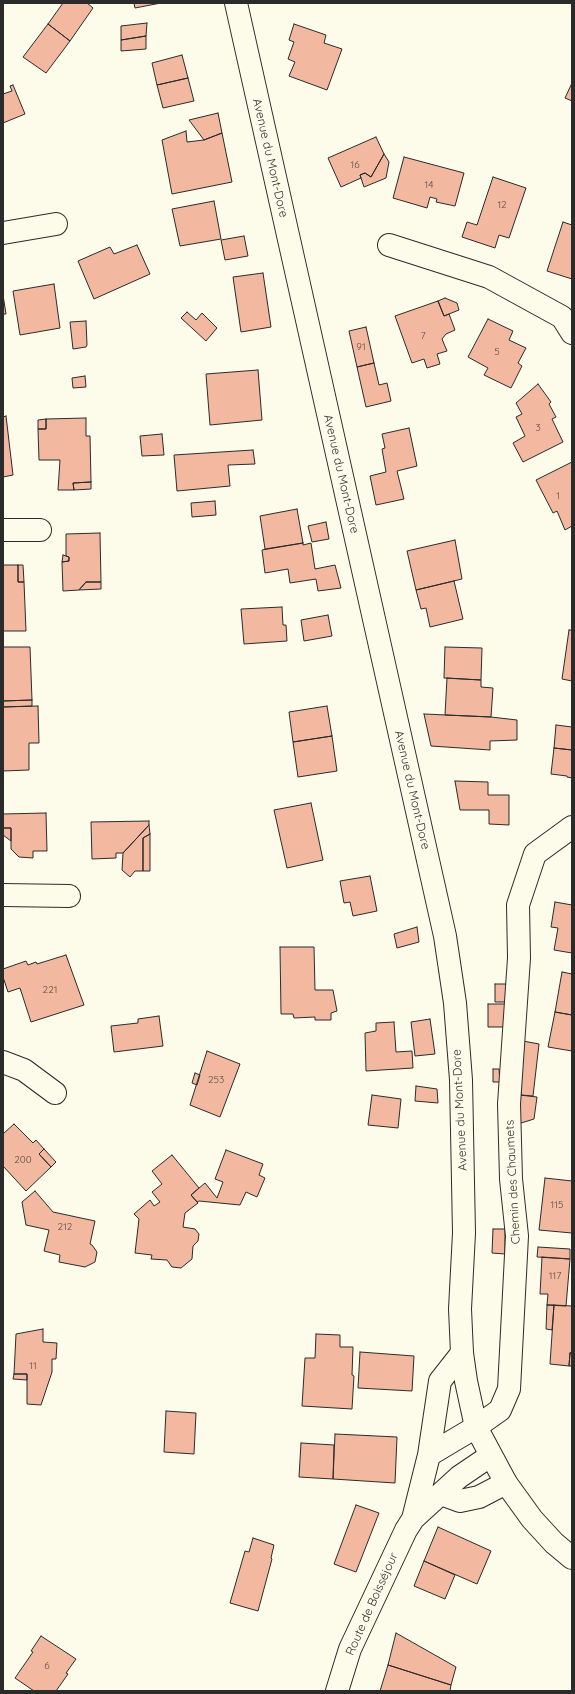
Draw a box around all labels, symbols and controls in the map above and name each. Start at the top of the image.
street label: Avenue du Mont-Dore [249,97,291,219]
house number: 16 [350,159,360,171]
house number: 14 [425,179,433,191]
house number: 12 [497,199,507,211]
house number: 7 [420,330,426,342]
house number: 91 [356,341,366,353]
house number: 5 [494,346,500,358]
street label: Avenue du Mont-Dore [320,413,362,535]
house number: 3 [535,422,541,434]
house number: 1 [556,490,560,502]
street label: Avenue du Mont-Dore [391,729,433,851]
house number: 221 [43,984,57,996]
street label: Avenue du Mont-Dore [450,1049,470,1171]
house number: 253 [208,1074,224,1086]
street label: Chemin des Chaumets [503,1120,523,1244]
house number: 200 [14,1154,32,1166]
house number: 115 [551,1199,563,1211]
house number: 212 [58,1221,72,1233]
house number: 117 [549,1270,561,1282]
house number: 11 [29,1360,37,1372]
street label: Route de Boisséjour [343,1550,401,1658]
house number: 6 [44,1660,50,1672]

